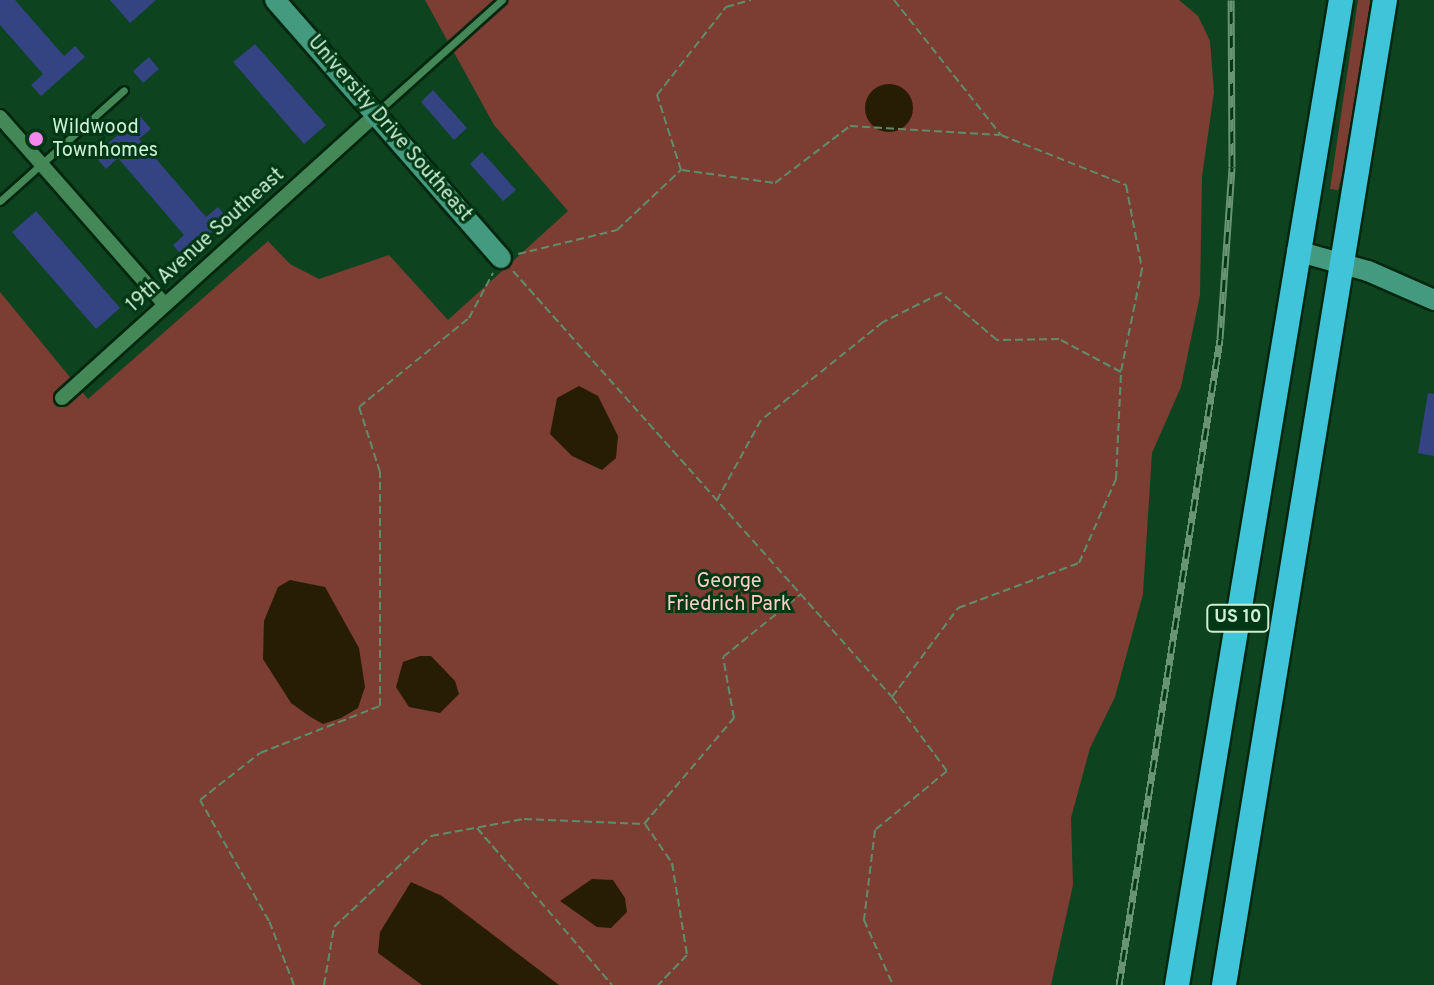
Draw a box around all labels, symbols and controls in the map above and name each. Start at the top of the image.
street label: University Drive Southeast [302,31,476,227]
place label: Wildwood Townhomes [52,116,158,163]
marker: Wildwood Townhomes [27,130,45,148]
street label: 19th Avenue Southeast [122,164,290,318]
park label: George Friedrich Park [667,570,791,617]
road number: US 10 [1206,604,1270,632]

